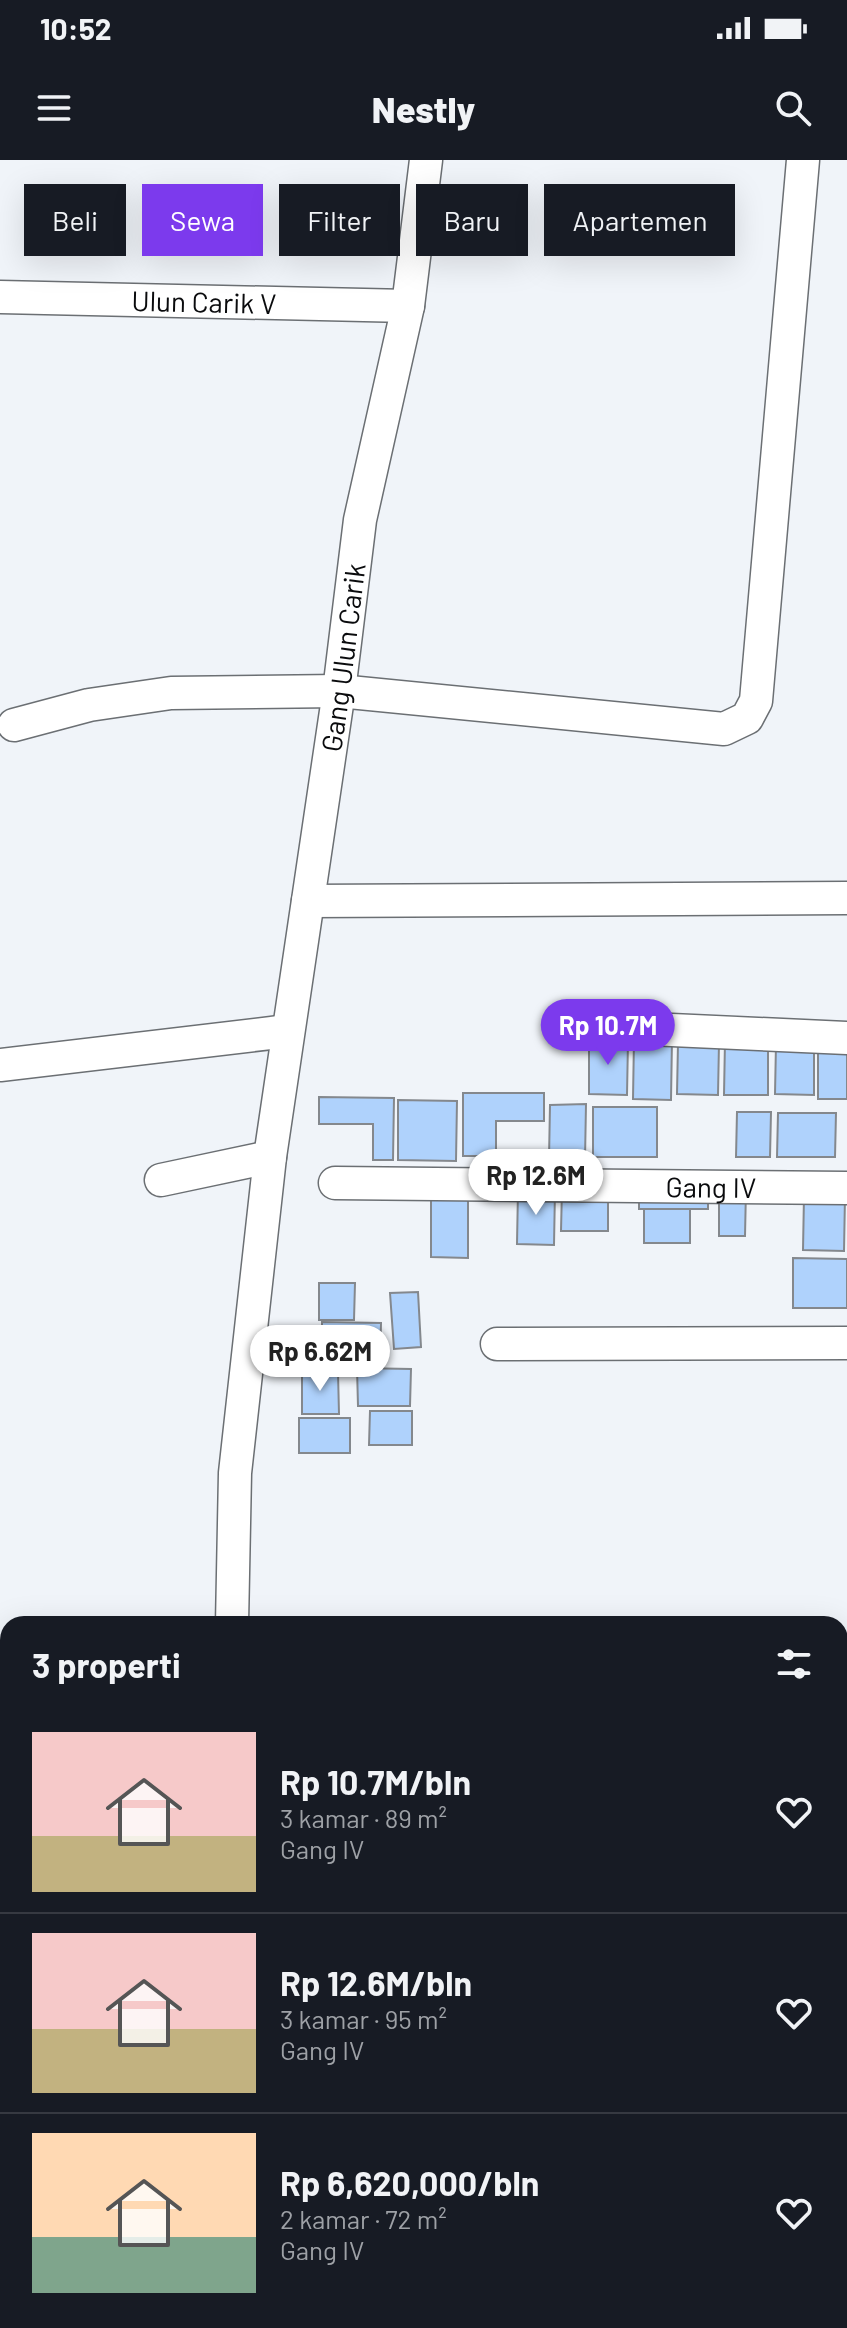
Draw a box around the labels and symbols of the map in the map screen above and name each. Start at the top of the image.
street label: Ulun Carik V [131,283,277,320]
street label: Gang Ulun Carik [313,561,372,754]
pin: Rp 10.7M [525,999,691,1067]
pin: Rp 12.6M [453,1149,619,1217]
street label: Gang IV [665,1169,757,1204]
pin: Rp 6.62M [237,1325,403,1393]

